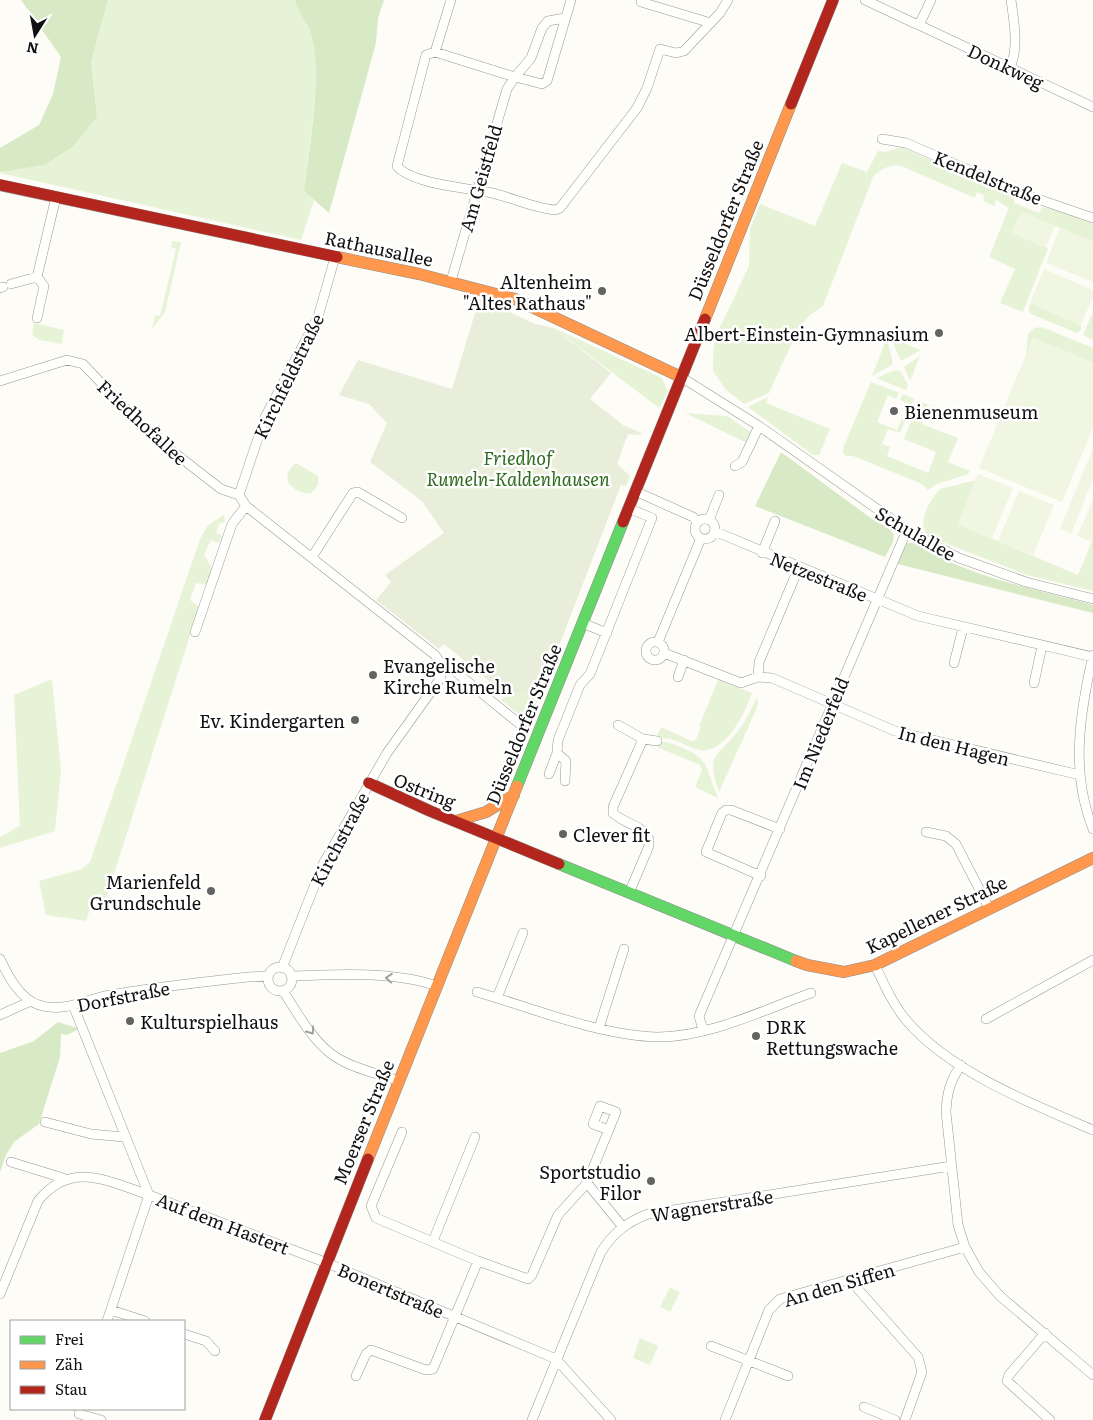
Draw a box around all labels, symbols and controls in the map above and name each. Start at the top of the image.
north arrow [10,10,60,60]
street label: Donkweg [963,37,1049,96]
text: N [24,38,40,60]
street label: Am Geistfeld [452,121,508,235]
street label: Düsseldorfer Straße [680,135,770,305]
street label: Kendelstraße [930,143,1046,211]
street label: Rathausallee [322,223,436,273]
place label: Altenheim "Altes Rathaus" [463,268,592,316]
marker: Altenheim "Altes Rathaus" [596,285,608,297]
street label: Kirchfeldstraße [246,309,330,443]
place label: Albert-Einstein-Gymnasium [684,320,929,347]
marker: Albert-Einstein-Gymnasium [933,327,945,339]
street label: Friedhofallee [92,373,194,471]
place label: Bienenmuseum [904,398,1038,425]
marker: Bienenmuseum [888,405,900,417]
park label: Friedhof Rumeln-Kaldenhausen [426,444,610,492]
street label: Schulallee [871,499,961,567]
street label: Netzestraße [766,544,872,608]
street label: Düsseldorfer Straße [478,639,568,809]
place label: Evangelische Kirche Rumeln [383,652,513,700]
marker: Evangelische Kirche Rumeln [367,669,379,681]
street label: Im Niederfeld [785,673,855,793]
place label: Ev. Kindergarten [199,707,345,734]
marker: Ev. Kindergarten [349,714,361,726]
street label: In den Hagen [895,718,1013,772]
street label: Ostring [390,765,461,815]
street label: Kirchstraße [303,787,375,891]
place label: Clever fit [573,821,651,848]
marker: Clever fit [557,828,569,840]
place label: Marienfeld Grundschule [90,868,201,916]
street label: Kapellener Straße [861,868,1011,960]
marker: Marienfeld Grundschule [205,885,217,897]
one-way arrow [385,972,393,983]
street label: Dorfstraße [74,974,172,1018]
place label: Kulturspielhaus [140,1008,278,1035]
place label: DRK Rettungswache [766,1013,898,1061]
marker: Kulturspielhaus [124,1015,136,1027]
one-way arrow [305,1025,314,1035]
marker: DRK Rettungswache [750,1030,762,1042]
street label: Moerser Straße [326,1055,400,1189]
place label: Sportstudio Filor [539,1158,641,1206]
marker: Sportstudio Filor [645,1175,657,1187]
street label: Wagnerstraße [649,1182,775,1228]
street label: Auf dem Hastert [153,1185,294,1261]
street label: Bonertstraße [334,1255,448,1325]
street label: An den Siffen [780,1255,898,1313]
legend [10,1320,185,1410]
text: Frei [55,1327,84,1350]
text: Zäh [55,1352,83,1375]
text: Stau [55,1377,87,1400]

